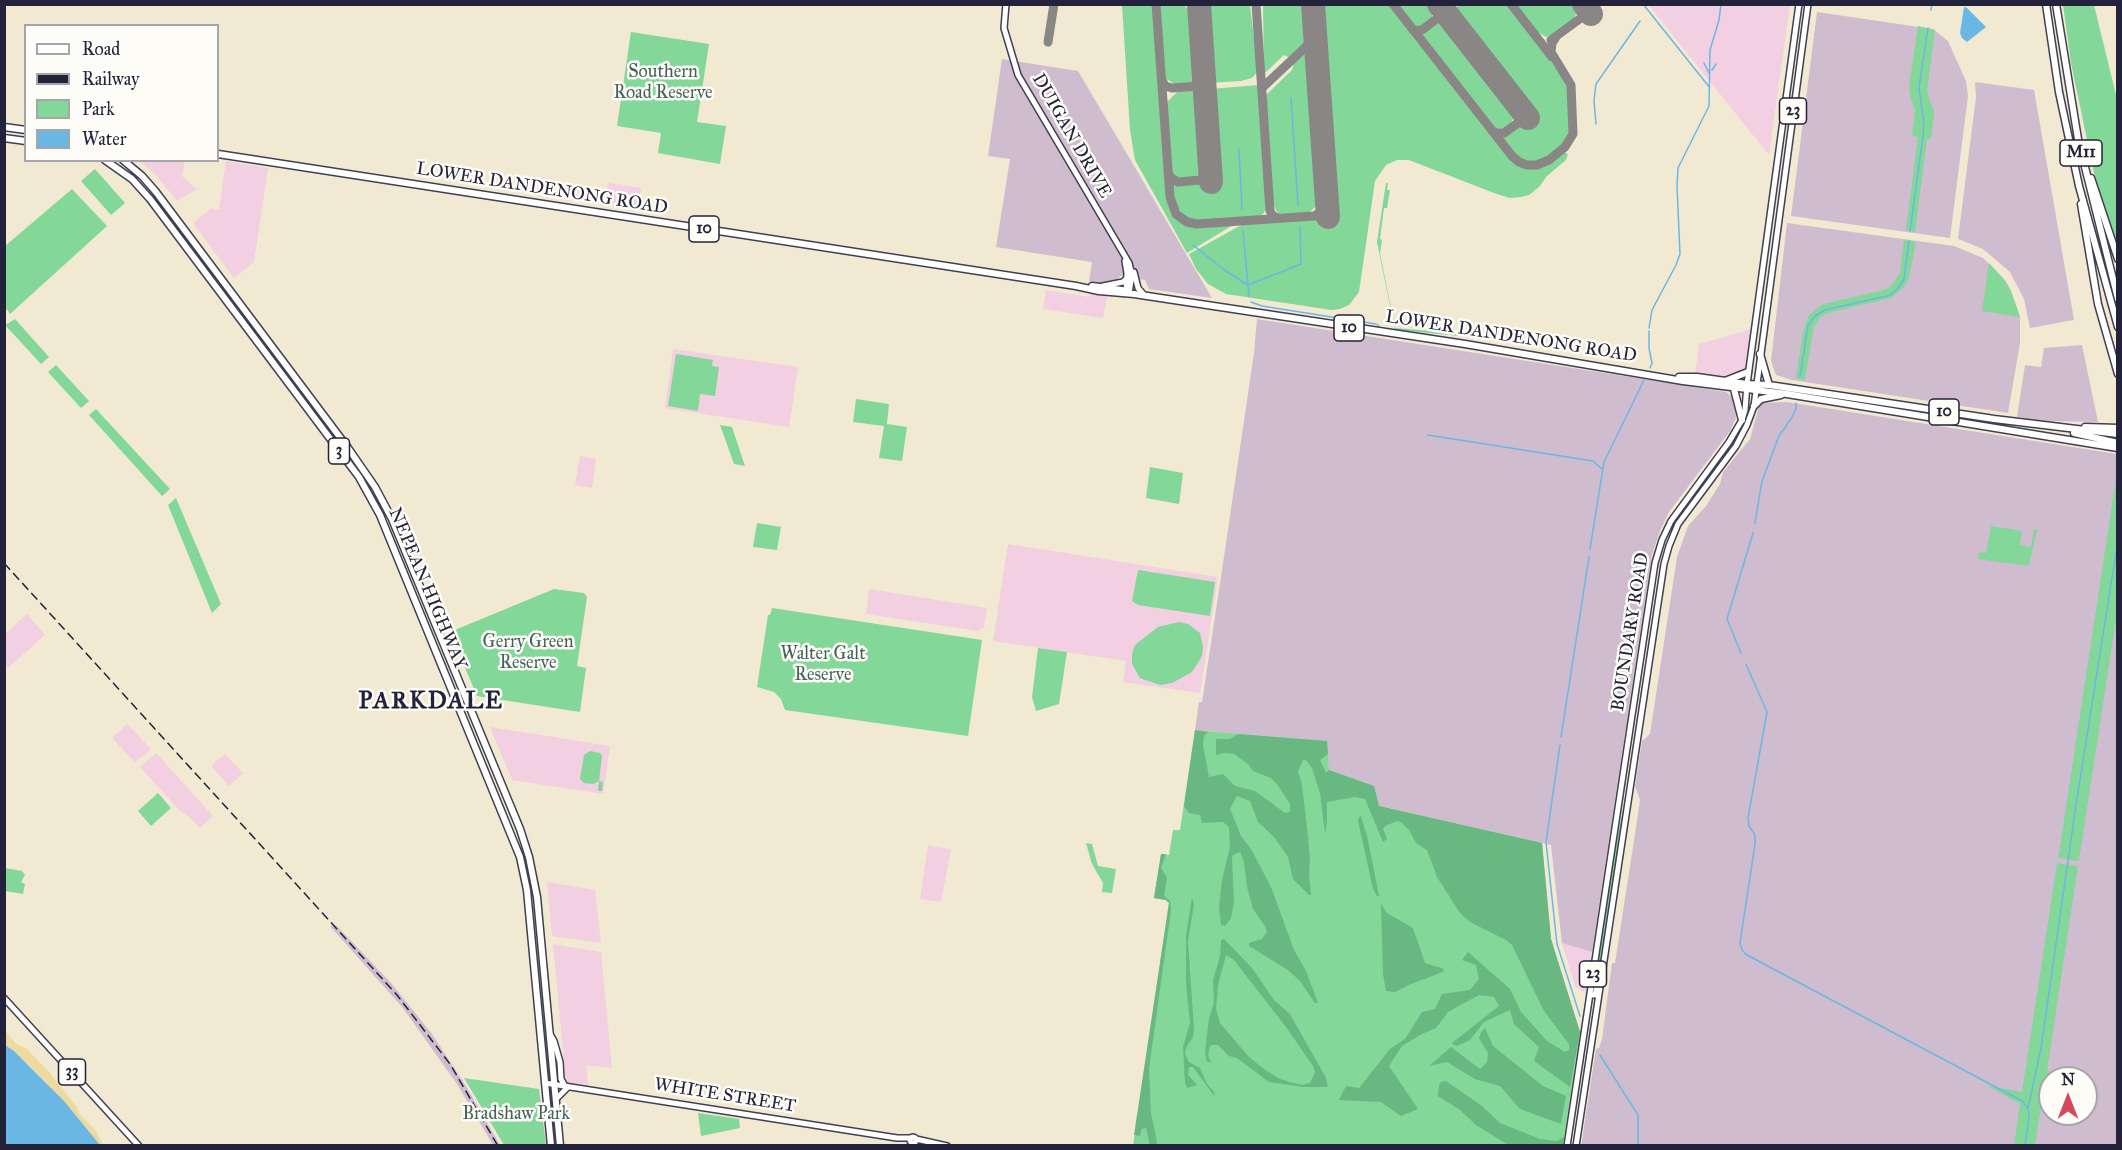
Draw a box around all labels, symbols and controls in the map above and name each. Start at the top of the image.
legend [24,24,219,162]
text: Road [82,38,120,60]
park label: Southern Road Reserve [613,62,713,104]
text: Railway [82,68,139,90]
street label: DUIGAN DRIVE [1027,70,1115,202]
text: Park [82,98,115,120]
road number: 23 [1780,98,1806,124]
text: Water [82,128,126,150]
road number: M11 [2060,140,2102,166]
street label: LOWER DANDENONG ROAD [415,158,669,220]
road number: 10 [689,216,719,242]
street label: LOWER DANDENONG ROAD [1384,306,1638,368]
road number: 10 [1334,315,1364,341]
road number: 10 [1929,399,1959,425]
road number: 3 [328,438,350,464]
street label: NEPEAN HIGHWAY [383,505,471,673]
street label: BOUNDARY ROAD [1608,551,1654,713]
park label: Gerry Green Reserve [483,632,573,674]
park label: Walter Galt Reserve [780,644,866,686]
district label: PARKDALE [359,688,503,716]
road number: 23 [1580,961,1606,987]
road number: 33 [58,1059,86,1085]
north arrow [2038,1066,2098,1126]
text: N [2061,1070,2075,1089]
street label: WHITE STREET [653,1074,797,1118]
park label: Bradshaw Park [462,1104,570,1126]

